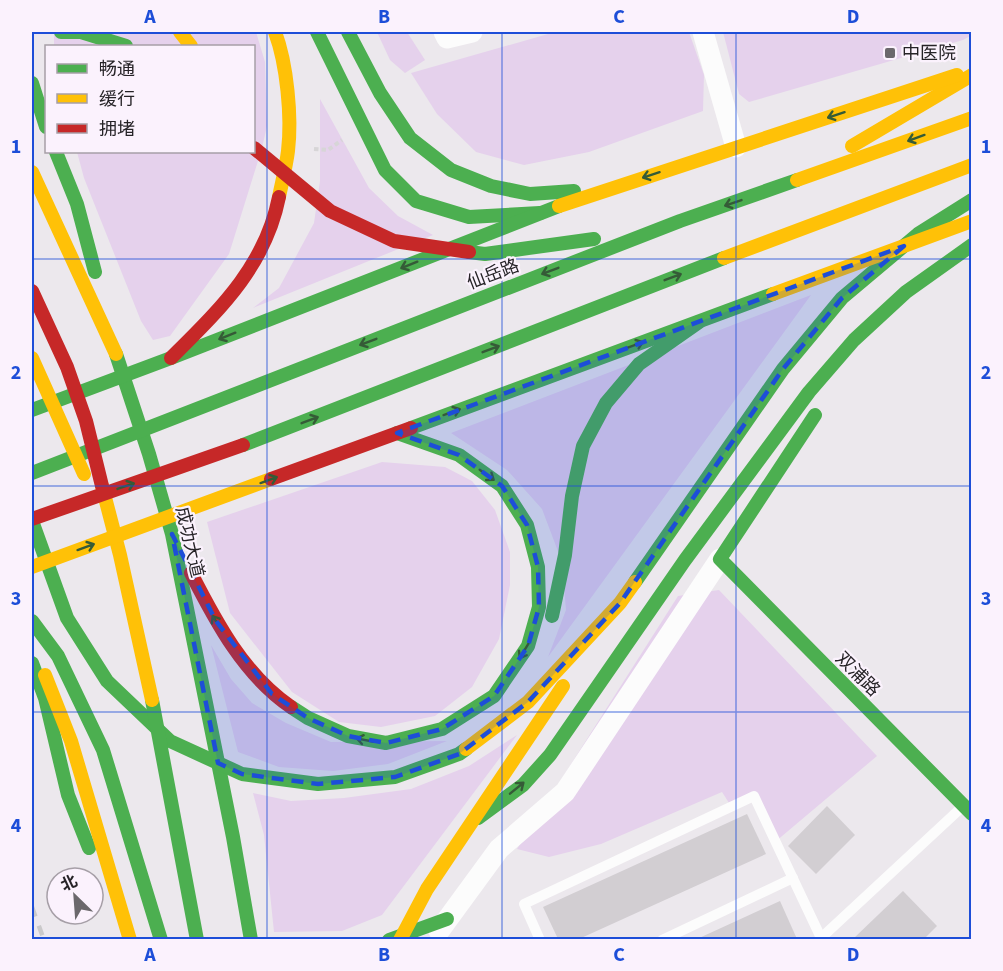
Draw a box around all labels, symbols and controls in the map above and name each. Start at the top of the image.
text: A [143,3,156,31]
text: B [378,3,390,31]
text: C [613,3,625,31]
text: D [847,3,859,31]
place label: 中医院 [902,41,956,66]
legend [45,45,255,153]
marker: 中医院 [883,46,897,60]
text: 畅通 [99,57,135,82]
text: 缓行 [99,87,135,112]
one-way arrow [827,110,846,121]
text: 拥堵 [99,117,135,142]
text: 1 [11,133,21,161]
text: 1 [981,133,991,161]
one-way arrow [908,134,926,145]
one-way arrow [642,170,661,181]
one-way arrow [723,198,742,209]
street label: 仙岳路 [463,253,523,296]
one-way arrow [400,260,419,271]
one-way arrow [541,267,560,278]
one-way arrow [663,271,682,282]
one-way arrow [219,331,237,342]
one-way arrow [359,337,378,348]
one-way arrow [626,339,644,350]
one-way arrow [482,343,500,354]
text: 2 [11,359,21,387]
text: 2 [981,359,991,387]
one-way arrow [443,406,461,417]
one-way arrow [300,414,319,425]
one-way arrow [478,469,494,481]
one-way arrow [260,473,278,484]
one-way arrow [116,479,135,490]
street label: 成功大道 [169,504,210,580]
one-way arrow [77,540,95,551]
text: 3 [11,585,21,613]
text: 3 [981,585,991,613]
one-way arrow [211,614,224,631]
one-way arrow [518,642,530,659]
street label: 双浦路 [830,646,886,702]
one-way arrow [356,734,376,745]
one-way arrow [509,781,525,794]
text: 4 [11,812,22,840]
text: 4 [981,812,992,840]
north arrow [45,866,105,926]
text: 北 [57,870,81,897]
text: A [143,941,156,969]
text: B [378,941,390,969]
text: C [613,941,625,969]
text: D [847,941,859,969]

